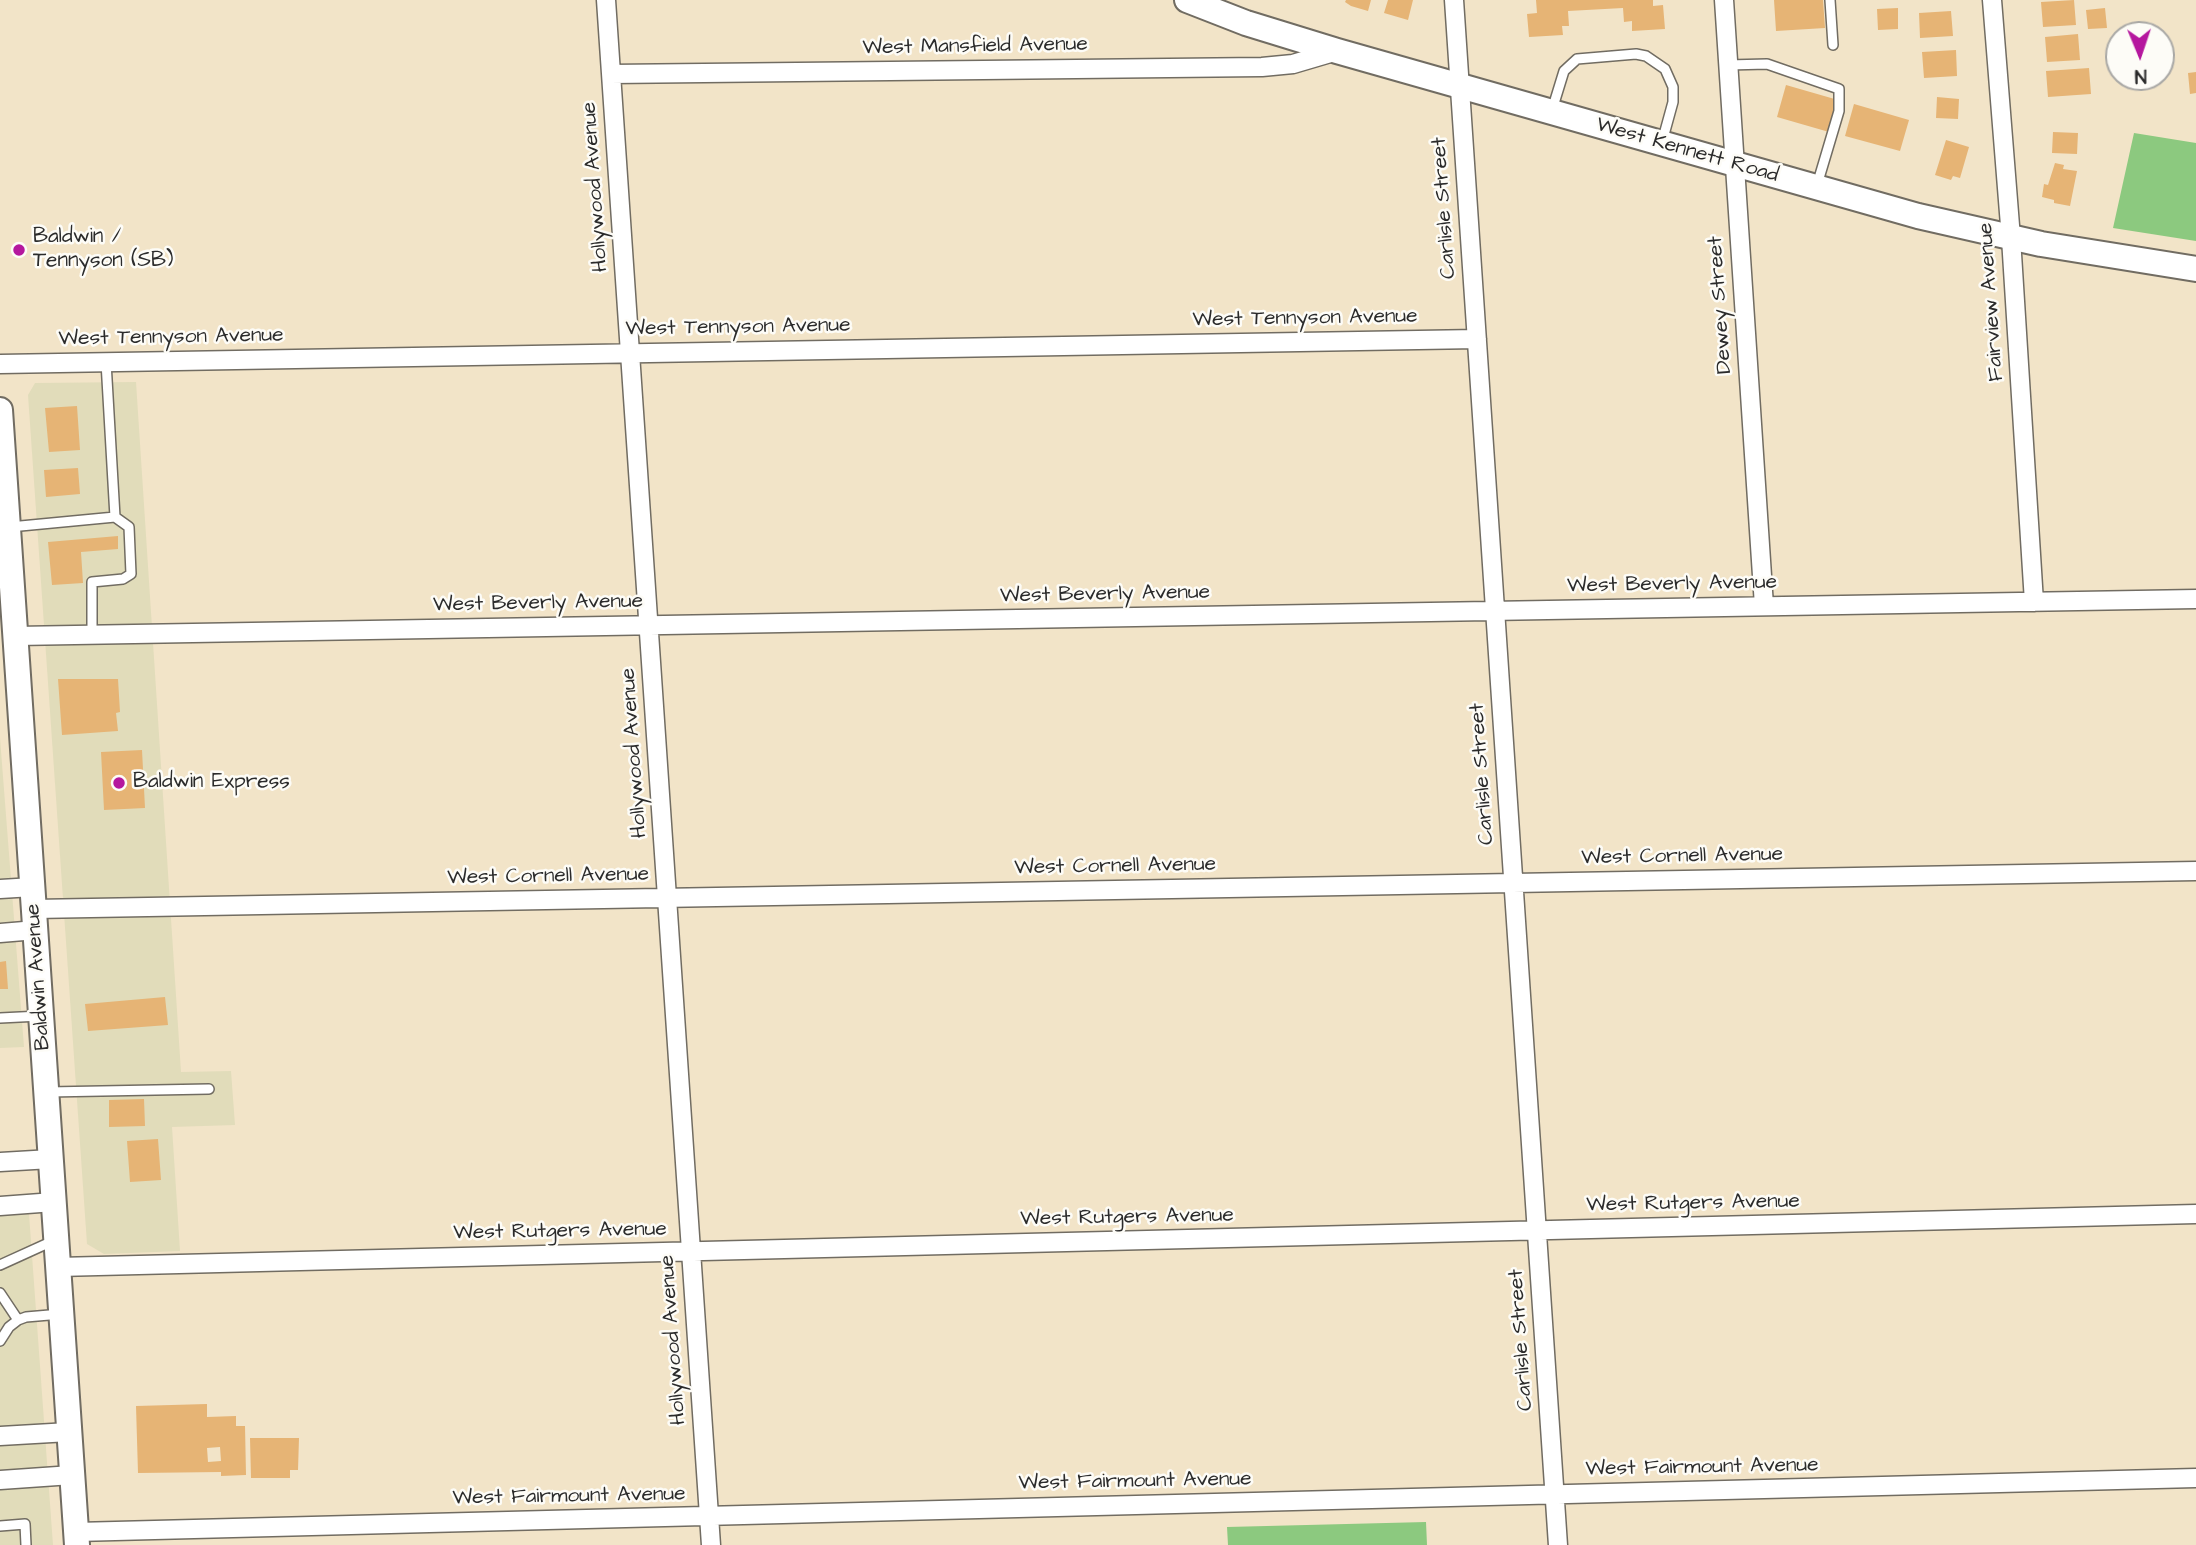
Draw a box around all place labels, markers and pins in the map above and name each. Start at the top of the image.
place label: Baldwin / Tennyson (SB) [33,225,173,275]
marker: Baldwin / Tennyson (SB) [11,242,27,258]
place label: Baldwin Express [133,770,290,796]
marker: Baldwin Express [111,775,127,791]

